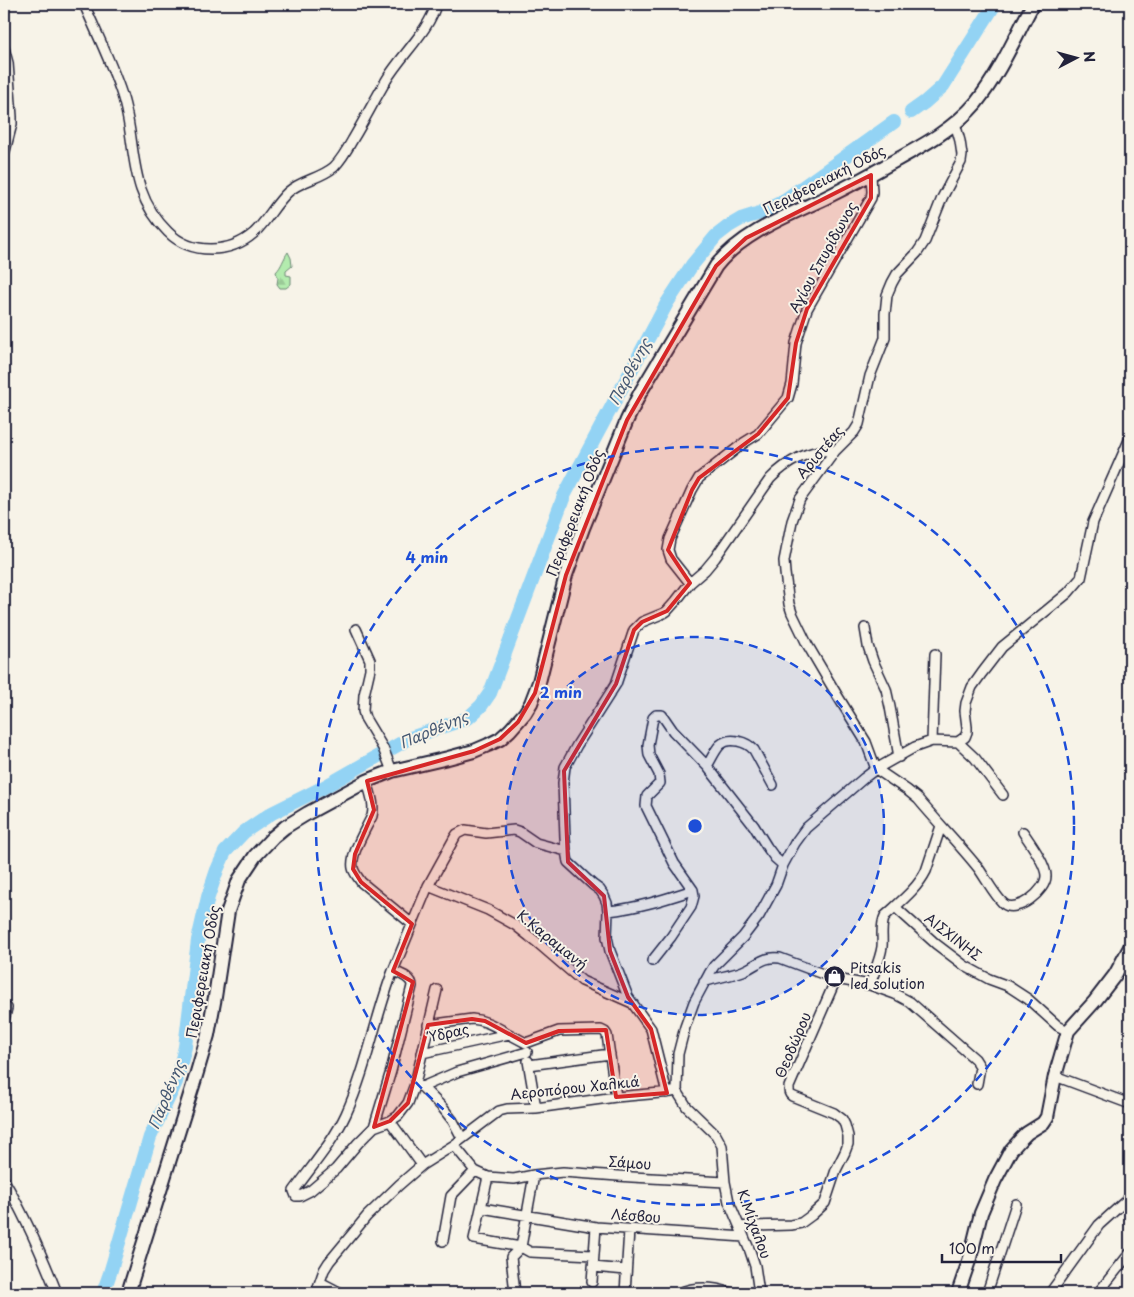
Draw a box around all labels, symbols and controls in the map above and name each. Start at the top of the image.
north arrow [1052,32,1102,82]
text: N [1078,50,1100,63]
street label: Περιφερειακή Οδός [759,140,889,220]
street label: Αγίου Σπυρίδωνος [783,197,862,316]
water label: Παρθένης [602,333,656,409]
street label: Αριστέας [791,421,848,483]
street label: Περιφερειακή Οδός [541,446,609,580]
text: 4 min [406,545,448,568]
text: 2 min [540,680,582,703]
water label: Παρθένης [396,703,472,753]
centre of rings [686,817,704,835]
street label: Περιφερειακή Οδός [180,904,225,1040]
street label: Κ.Καραμανή [513,905,592,975]
street label: ΑΙΣΧΙΝΗΣ [920,908,986,966]
place label: Pitsakis led solution [850,957,925,994]
shop icon: Pitsakis led solution [822,964,846,988]
street label: Θεοδώρου [769,1009,816,1081]
street label: Ύδρας [424,1018,471,1048]
water label: Παρθένης [141,1055,190,1132]
street label: Αεροπόρου Χαλκιά [509,1070,640,1105]
street label: Σάμου [608,1151,652,1174]
street label: Κ.Μίχαλου [732,1186,777,1261]
street label: Λέσβου [610,1203,662,1228]
scale bar [942,1232,1060,1264]
text: 100 m [949,1236,995,1259]

